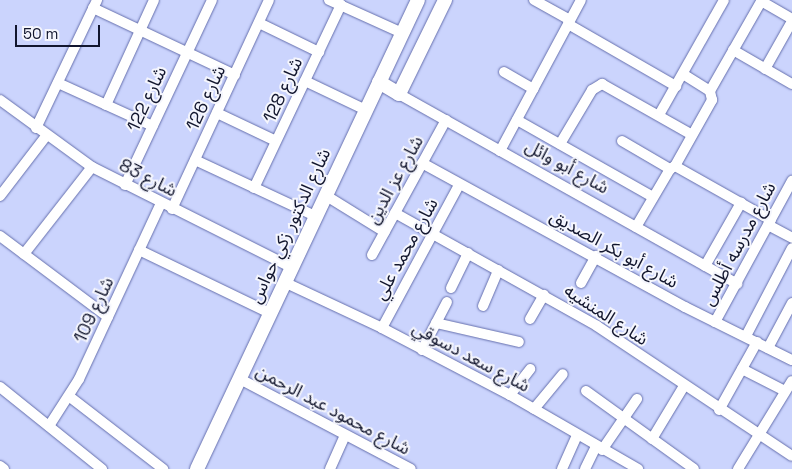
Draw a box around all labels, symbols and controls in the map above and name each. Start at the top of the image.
scale bar [18,15,102,47]
text: 50 m [23,24,58,43]
street label: شارع 128 [259,54,307,126]
street label: شارع 126 [182,62,230,134]
street label: شارع 122 [123,63,171,135]
street label: شارع عز الدين [362,132,428,228]
street label: شارع أبو وائل [521,135,613,199]
street label: شارع الدكتور زكي حواس [245,145,335,307]
street label: شارع 83 [116,154,180,202]
street label: شارع مدرسه أطلس [697,178,781,310]
street label: شارع محمد علي [369,194,443,304]
street label: شارع أبو بكر الصديق [546,205,682,293]
street label: شارع 109 [69,274,119,346]
street label: شارع المنشيه [560,280,652,350]
street label: شارع سعد دسوقي [409,317,533,397]
street label: شارع محمود عبد الرحمن [252,360,414,460]

